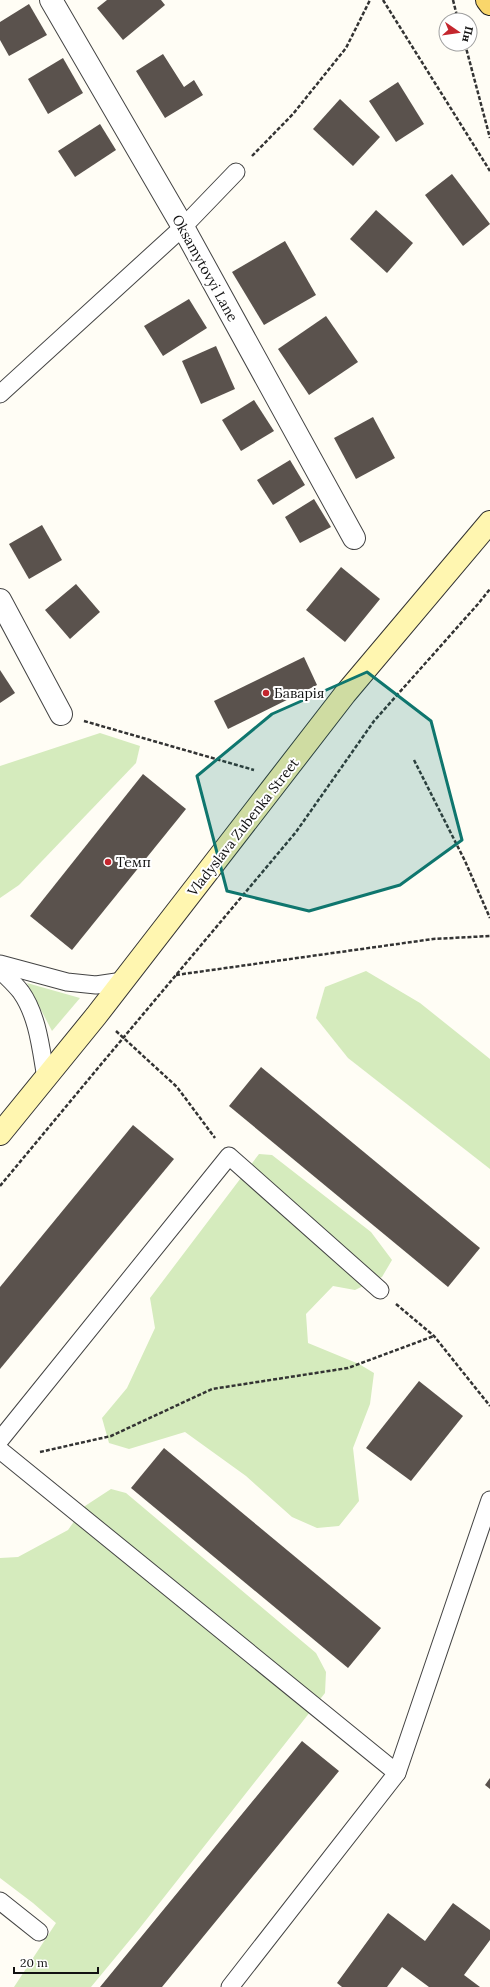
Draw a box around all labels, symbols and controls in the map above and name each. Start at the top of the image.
north arrow [438,12,478,52]
text: Пн [459,25,476,44]
street label: Oksamytovyi Lane [168,211,242,325]
place label: Баварія [274,684,324,702]
marker: Баварія [261,688,271,698]
street label: Vladyslava Zubenka Street [183,754,303,901]
place label: Темп [116,853,151,871]
marker: Темп [103,857,113,867]
scale bar [14,1949,98,1975]
text: 20 m [20,1955,48,1970]

